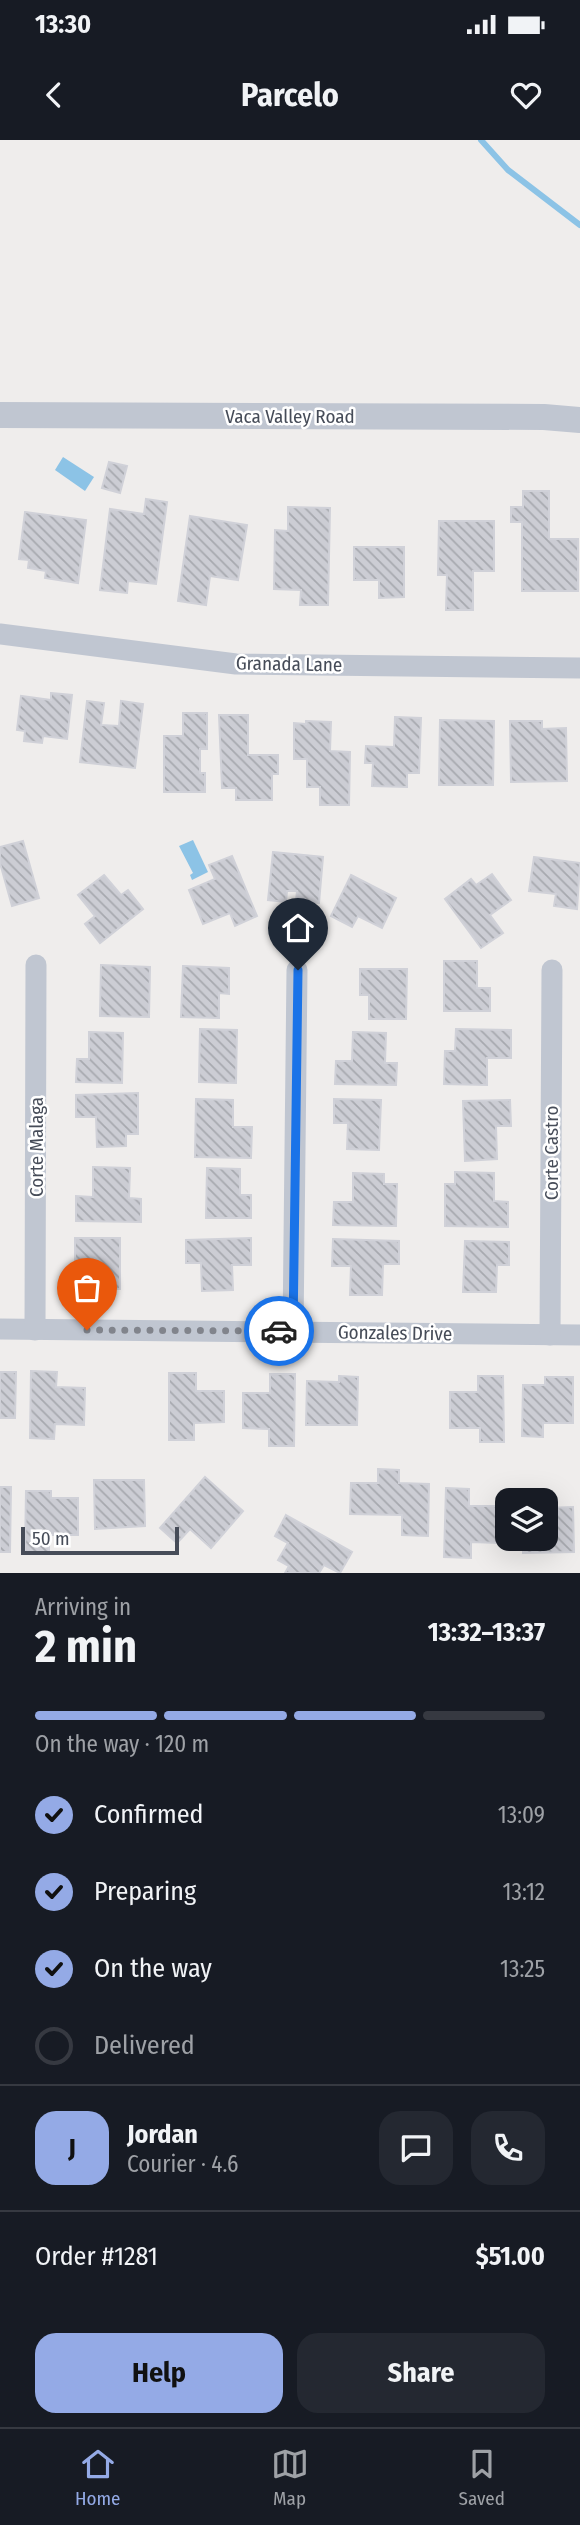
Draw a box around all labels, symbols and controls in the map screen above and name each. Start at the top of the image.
text: 13:30 [35,9,91,40]
icon: back [35,76,73,114]
text: Parcelo [241,76,339,114]
icon: heart [507,76,545,114]
street label: Vaca Valley Road [225,405,355,428]
street label: Granada Lane [236,652,342,676]
pin [268,898,328,970]
icon: home [279,909,317,947]
street label: Corte Malaga [25,1097,48,1197]
street label: Corte Castro [540,1106,563,1200]
pin [57,1258,117,1330]
icon: bag [68,1269,106,1307]
courier [244,1296,314,1366]
icon: car [260,1312,298,1350]
street label: Gonzales Drive [338,1321,452,1345]
map controls [495,1488,558,1551]
button: layers [495,1488,558,1551]
scale bar [21,1524,178,1556]
text: 50 m [32,1527,70,1550]
text: Arriving in [35,1593,131,1621]
text: 13:32–13:37 [428,1617,545,1648]
text: 2 min [35,1619,137,1674]
text: On the way · 120 m [35,1730,209,1758]
icon: check [35,1796,73,1834]
text: Confirmed [94,1799,204,1830]
text: 13:09 [498,1801,545,1829]
icon: check [35,1873,73,1911]
text: Preparing [94,1876,196,1907]
text: 13:12 [503,1878,545,1906]
icon: check [35,1950,73,1988]
text: On the way [94,1953,212,1984]
text: 13:25 [500,1955,545,1983]
text: Delivered [94,2030,195,2061]
button: chat [379,2111,453,2185]
button: phone [471,2111,545,2185]
text: Jordan [127,2119,198,2150]
text: J [68,2133,76,2164]
text: Courier · 4.6 [127,2150,238,2178]
text: Order #1281 [35,2241,158,2272]
text: $51.00 [476,2241,545,2272]
button: Help [35,2333,283,2413]
button: Share [297,2333,545,2413]
tab: Home [75,2445,121,2510]
tab: Map [271,2445,309,2510]
tab: Saved [459,2445,505,2510]

